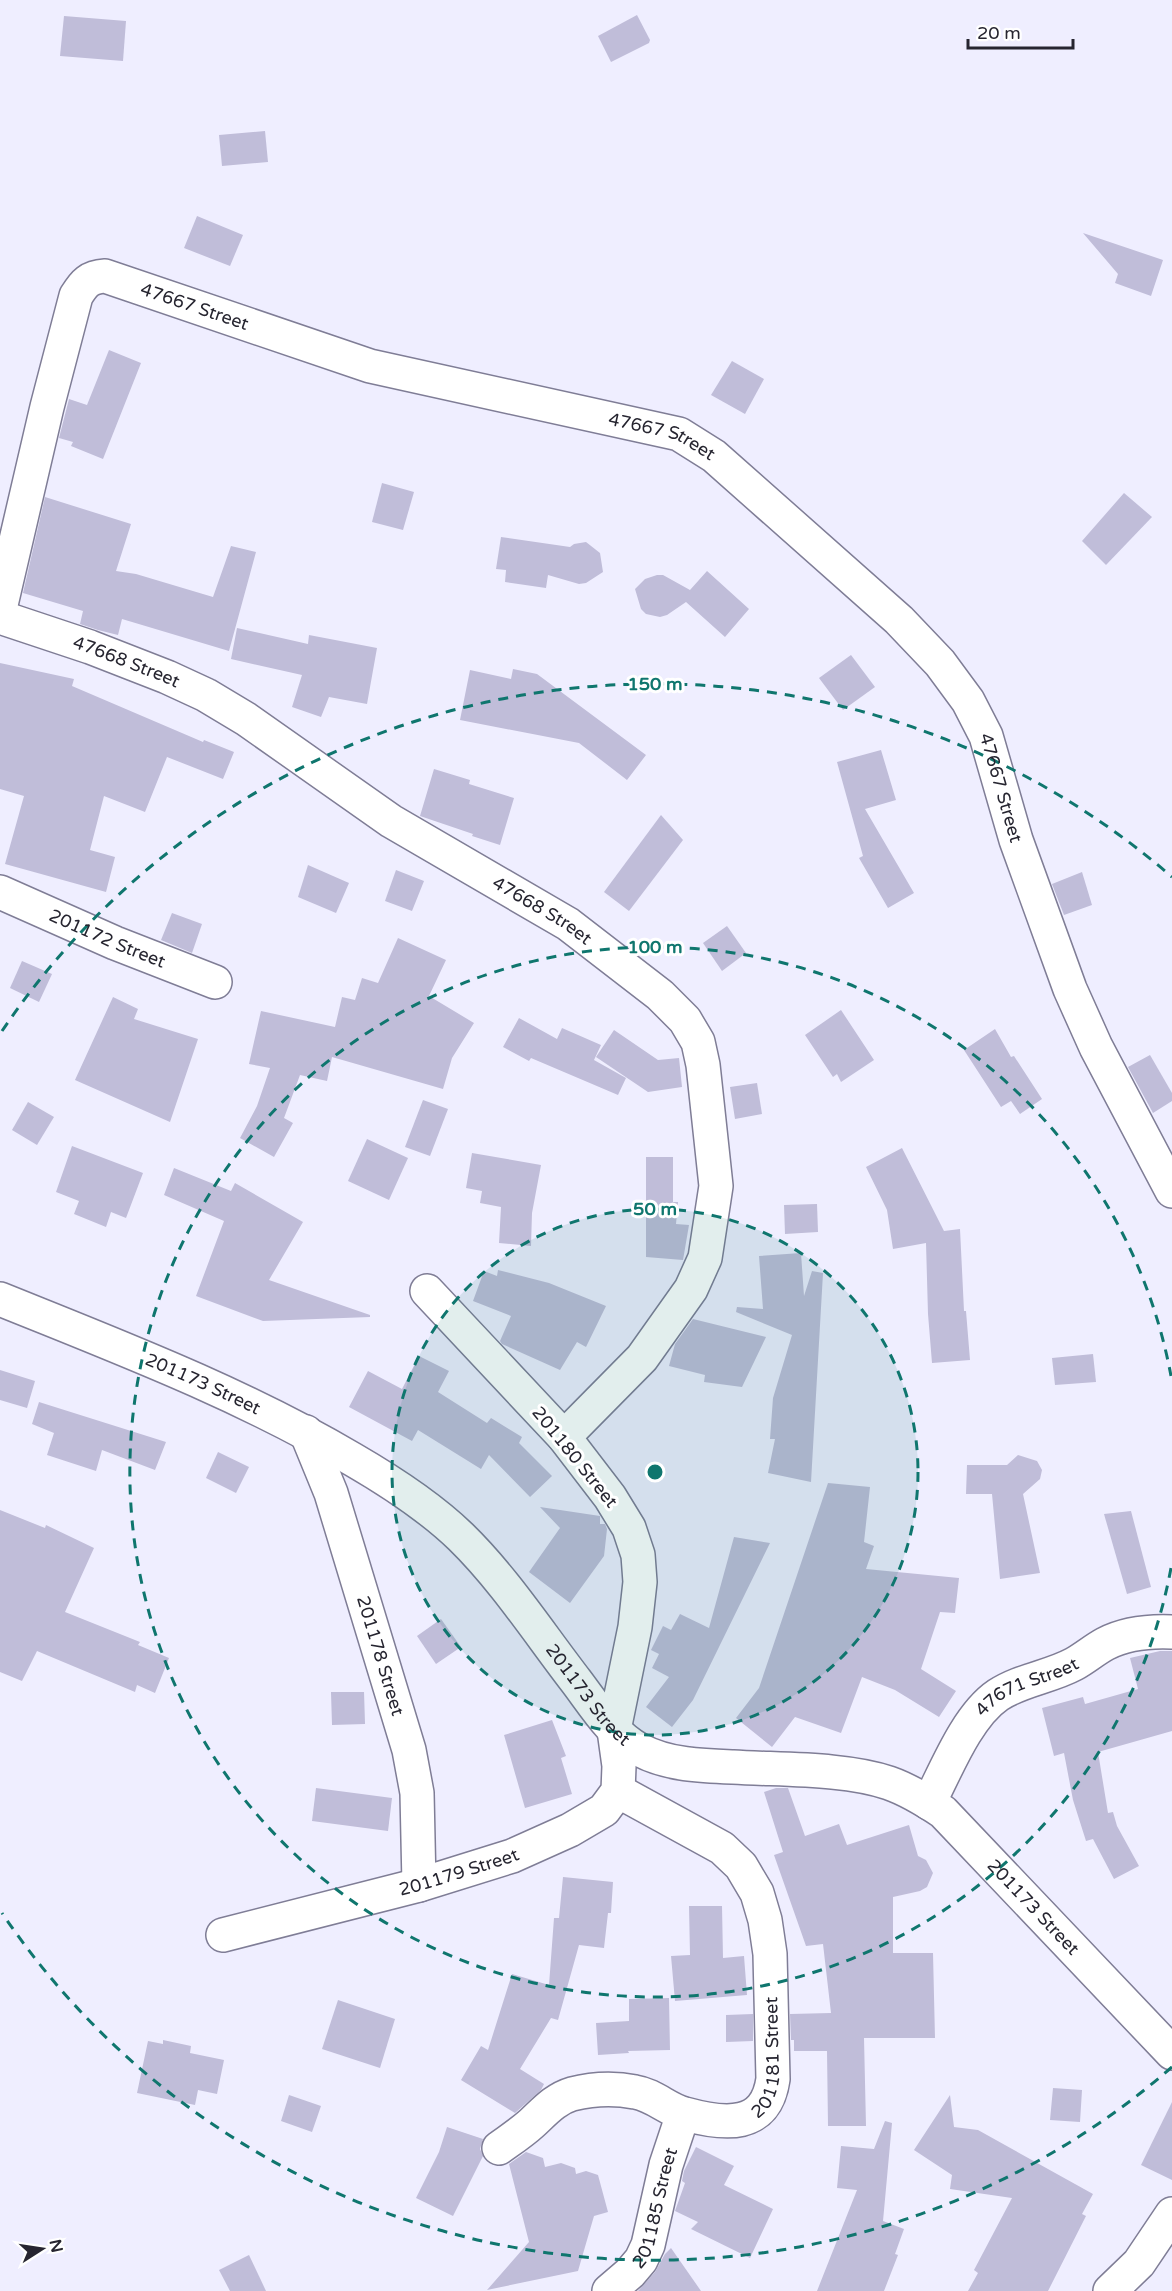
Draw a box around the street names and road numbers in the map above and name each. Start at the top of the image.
street label: 47667 Street [138,278,252,335]
street label: 47667 Street [606,408,720,465]
street label: 47668 Street [70,631,183,692]
street label: 47667 Street [975,731,1027,845]
street label: 47668 Street [489,871,596,949]
street label: 201172 Street [46,904,169,973]
street label: 201173 Street [142,1348,264,1419]
street label: 201180 Street [527,1402,623,1512]
street label: 201178 Street [352,1593,409,1718]
street label: 201173 Street [541,1639,635,1751]
street label: 47671 Street [970,1653,1083,1721]
street label: 201179 Street [397,1843,522,1901]
street label: 201173 Street [983,1854,1084,1960]
street label: 201181 Street [747,1996,784,2123]
street label: 201185 Street [628,2145,682,2273]

